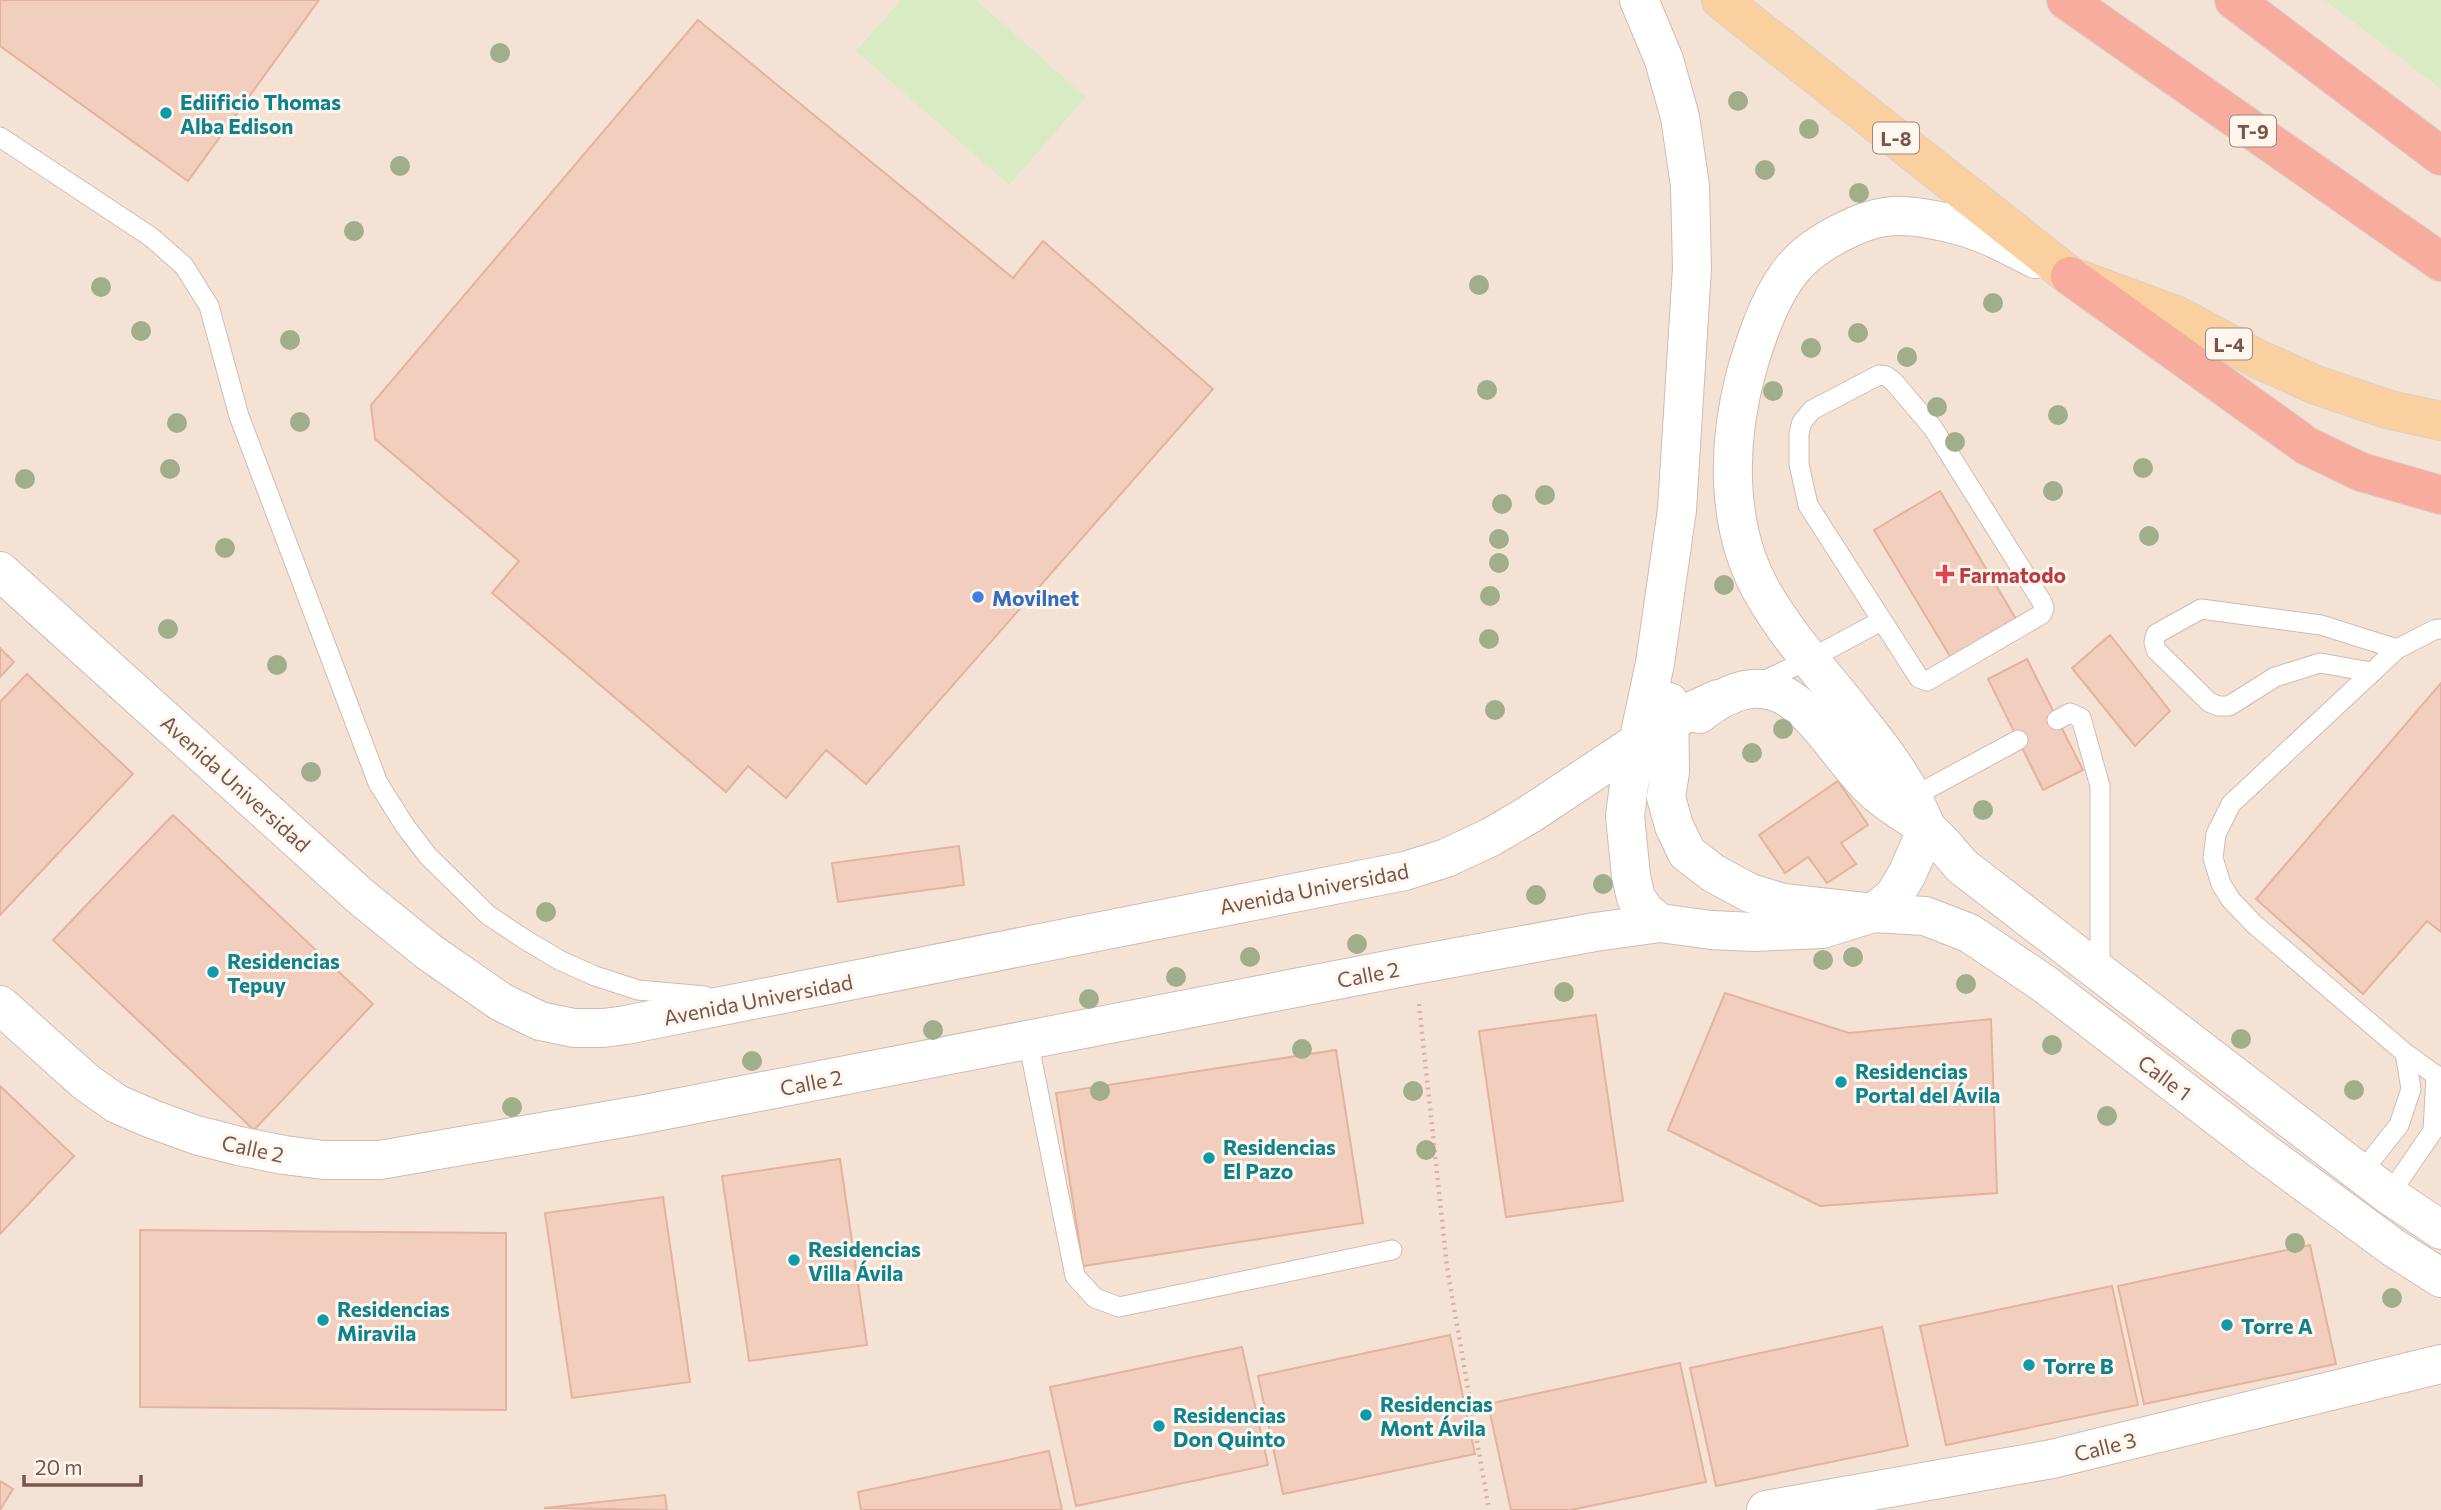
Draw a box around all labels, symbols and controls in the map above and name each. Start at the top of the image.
place label: Ediificio Thomas Alba Edison [180,89,341,138]
marker: Ediificio Thomas Alba Edison [158,105,174,121]
road number: T-9 [2230,116,2276,146]
road number: L-8 [1873,122,1919,154]
road number: L-4 [2206,328,2252,360]
place label: Farmatodo [1959,562,2066,587]
marker: Farmatodo [1937,566,1953,582]
place label: Movilnet [992,585,1079,610]
marker: Movilnet [970,589,986,605]
street label: Avenida Universidad [156,709,316,857]
street label: Avenida Universidad [1217,857,1411,919]
place label: Residencias Tepuy [227,948,340,997]
street label: Calle 2 [1335,956,1401,992]
marker: Residencias Tepuy [205,964,221,980]
street label: Avenida Universidad [661,968,855,1030]
street label: Calle 1 [2133,1049,2197,1105]
place label: Residencias Portal del Ávila [1855,1058,2000,1107]
street label: Calle 2 [778,1064,844,1100]
marker: Residencias Portal del Ávila [1833,1074,1849,1090]
street label: Calle 2 [220,1129,286,1167]
place label: Residencias El Pazo [1223,1134,1336,1183]
marker: Residencias El Pazo [1201,1150,1217,1166]
place label: Residencias Villa Ávila [808,1236,921,1285]
marker: Residencias Villa Ávila [786,1252,802,1268]
place label: Residencias Miravila [337,1296,450,1345]
marker: Residencias Miravila [315,1312,331,1328]
place label: Torre A [2241,1313,2313,1338]
marker: Torre A [2219,1317,2235,1333]
place label: Torre B [2043,1353,2114,1378]
marker: Torre B [2021,1357,2037,1373]
place label: Residencias Mont Ávila [1380,1391,1493,1440]
place label: Residencias Don Quinto [1173,1402,1286,1451]
marker: Residencias Mont Ávila [1358,1407,1374,1423]
marker: Residencias Don Quinto [1151,1418,1167,1434]
street label: Calle 3 [2071,1426,2139,1466]
scale bar [24,1444,142,1488]
text: 20 m [35,1454,83,1479]

